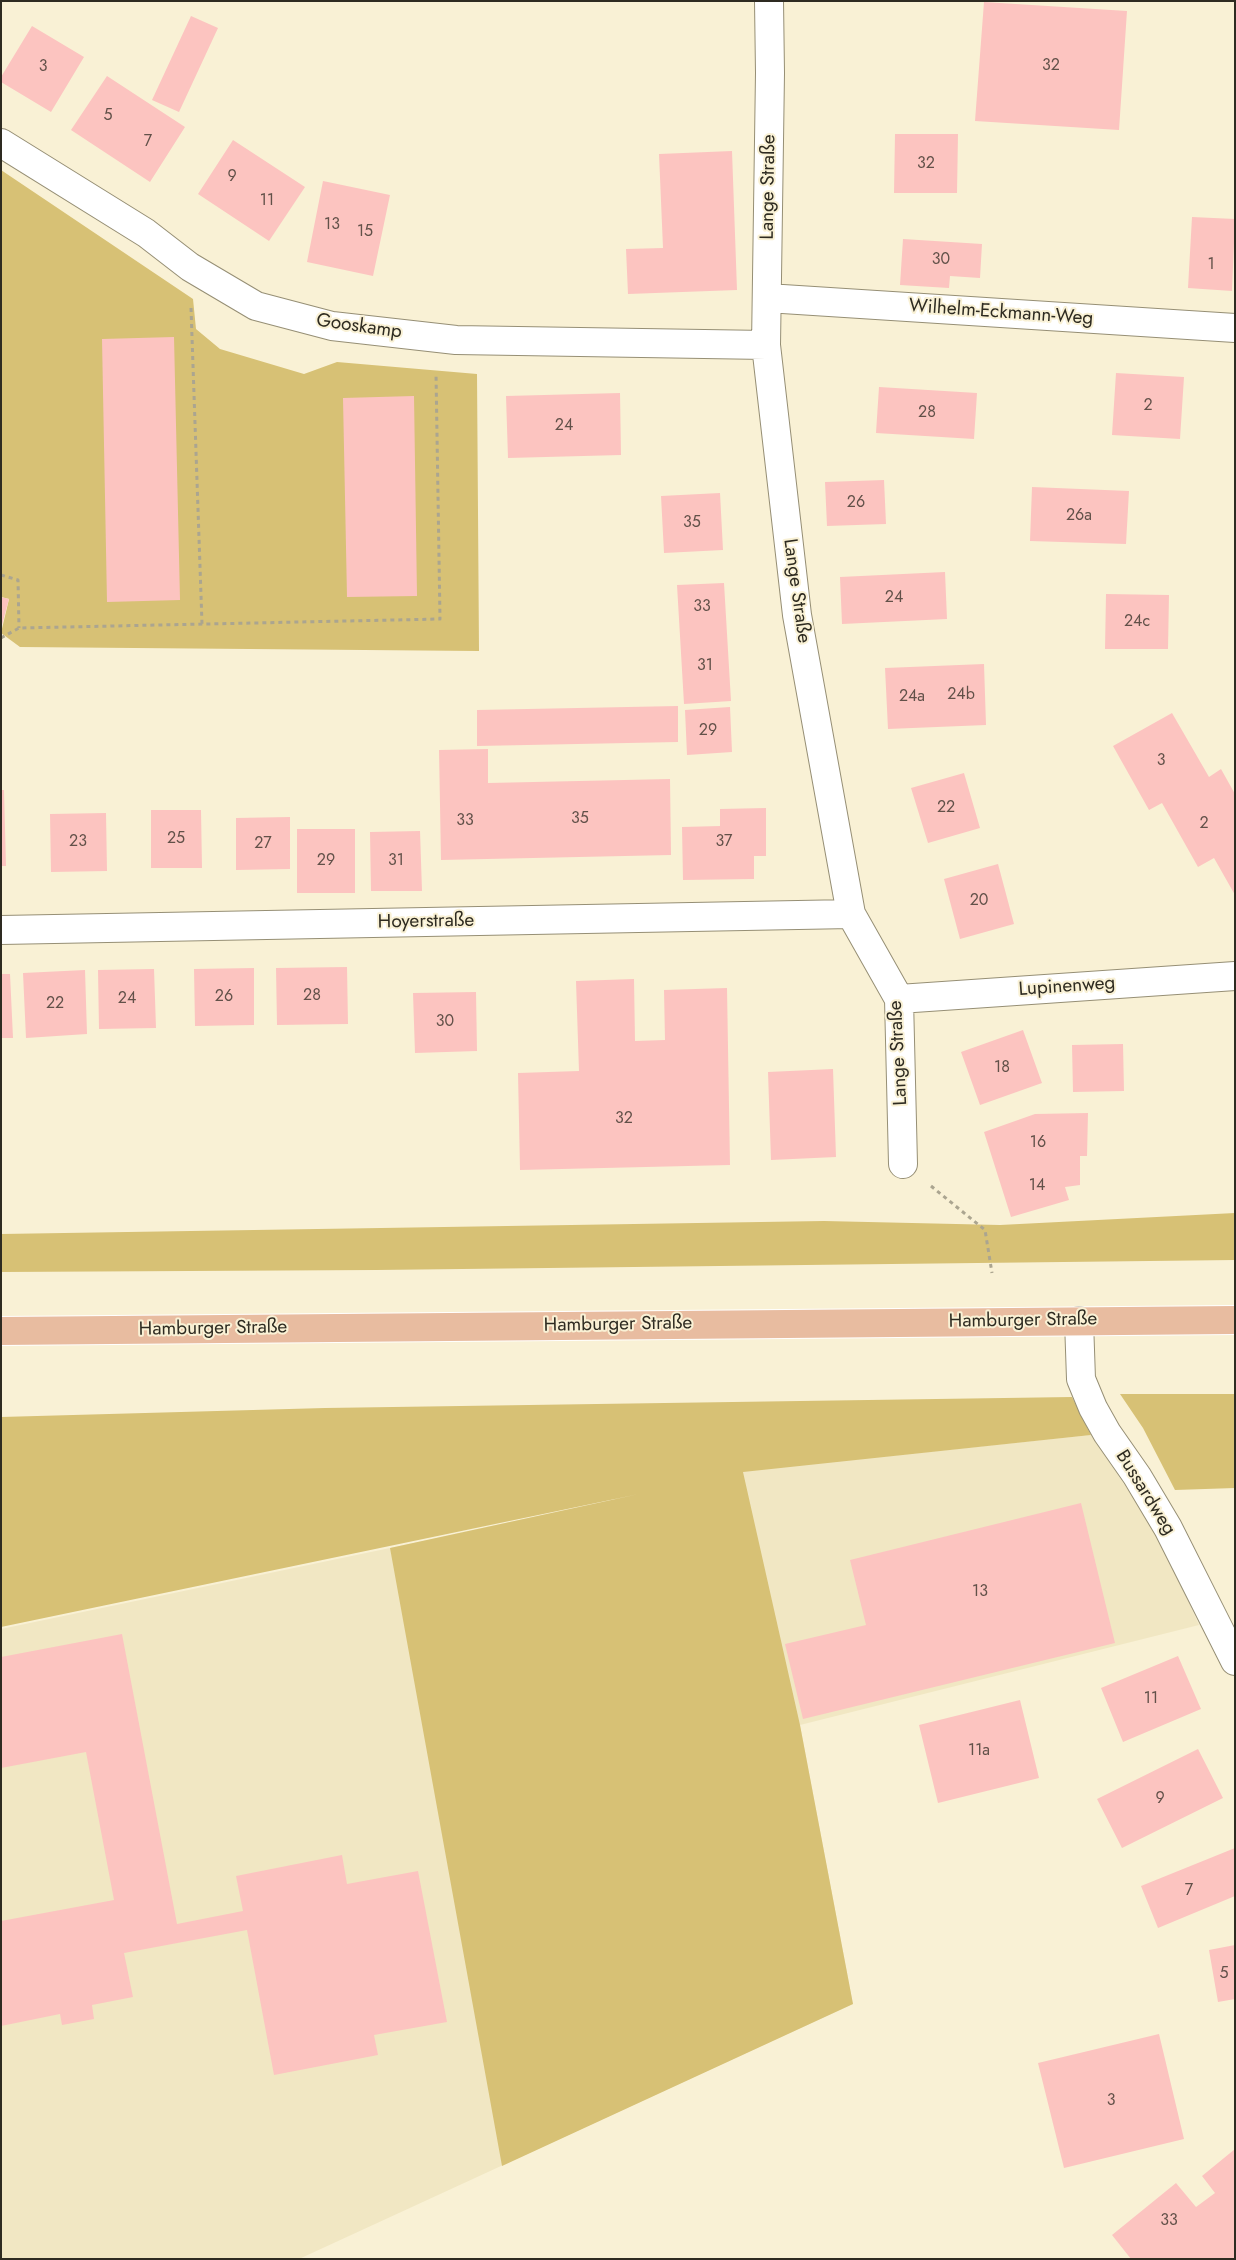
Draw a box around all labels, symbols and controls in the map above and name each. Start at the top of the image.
house number: 32 [1042,56,1060,76]
house number: 3 [39,57,47,77]
house number: 5 [103,106,113,126]
house number: 7 [144,132,152,152]
street label: Lange Straße [757,134,781,240]
house number: 32 [917,154,935,174]
house number: 9 [227,167,237,187]
house number: 11 [260,191,274,211]
house number: 13 [324,215,340,235]
house number: 15 [357,222,373,242]
house number: 30 [932,250,950,270]
house number: 1 [1207,255,1215,275]
street label: Wilhelm-Eckmann-Weg [908,295,1094,331]
street label: Gooskamp [315,310,403,344]
house number: 2 [1143,396,1153,416]
house number: 28 [918,403,936,423]
house number: 24 [555,416,573,436]
house number: 26 [847,493,865,513]
house number: 26a [1066,506,1092,526]
house number: 35 [683,513,701,533]
street label: Lange Straße [777,537,815,645]
house number: 24 [885,588,903,608]
house number: 33 [693,597,711,617]
house number: 24c [1124,612,1150,632]
house number: 31 [697,656,713,676]
house number: 24b [947,685,975,705]
house number: 24a [899,687,925,707]
house number: 29 [699,721,717,741]
house number: 3 [1157,751,1165,771]
house number: 22 [937,798,955,818]
house number: 35 [571,809,589,829]
house number: 33 [456,811,474,831]
house number: 2 [1199,814,1209,834]
house number: 25 [167,829,185,849]
house number: 23 [69,832,87,852]
house number: 37 [716,832,732,852]
house number: 27 [254,834,272,854]
house number: 29 [317,851,335,871]
house number: 31 [388,851,404,871]
house number: 20 [970,891,988,911]
street label: Hoyerstraße [378,910,474,934]
street label: Lupinenweg [1018,972,1116,1002]
house number: 28 [303,986,321,1006]
house number: 26 [215,987,233,1007]
house number: 24 [118,989,136,1009]
house number: 22 [46,994,64,1014]
street label: Lange Straße [885,1000,913,1106]
house number: 30 [436,1012,454,1032]
house number: 18 [994,1058,1010,1078]
house number: 32 [615,1109,633,1129]
house number: 16 [1030,1133,1046,1153]
house number: 14 [1029,1176,1045,1196]
street label: Hamburger Straße [949,1308,1097,1334]
street label: Hamburger Straße [544,1312,692,1338]
street label: Hamburger Straße [139,1316,287,1342]
street label: Bussardweg [1110,1446,1180,1540]
house number: 13 [972,1582,988,1602]
house number: 11 [1144,1689,1158,1709]
house number: 11a [968,1741,990,1761]
house number: 9 [1155,1789,1165,1809]
house number: 7 [1185,1881,1193,1901]
house number: 5 [1219,1964,1229,1984]
house number: 3 [1107,2091,1115,2111]
house number: 33 [1160,2211,1178,2231]

